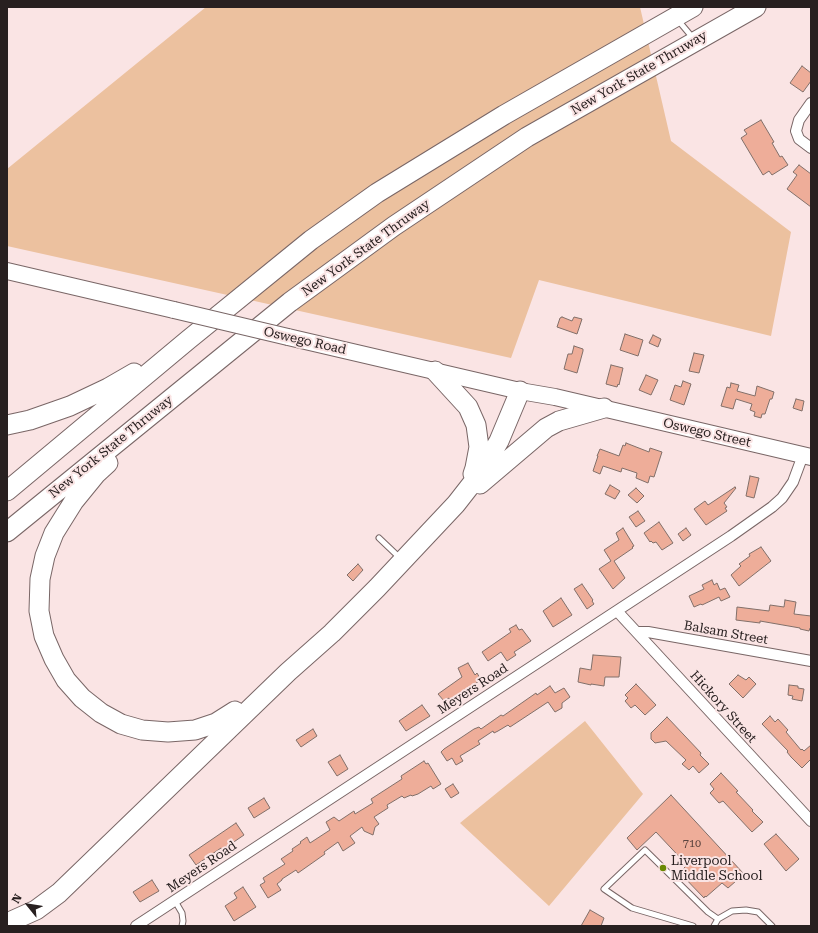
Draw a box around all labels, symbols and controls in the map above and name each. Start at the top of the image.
street label: New York State Thruway [568,28,710,118]
street label: New York State Thruway [299,196,433,300]
street label: Oswego Road [262,324,348,358]
street label: New York State Thruway [46,392,176,502]
street label: Oswego Street [662,415,752,451]
street label: Balsam Street [683,618,769,648]
street label: Meyers Road [435,661,511,717]
street label: Hickory Street [686,668,760,746]
house number: 710 [683,837,701,851]
street label: Meyers Road [164,838,240,896]
place label: Liverpool Middle School [671,853,763,884]
marker: Liverpool Middle School [658,863,668,873]
north arrow [8,885,48,925]
text: N [9,892,25,906]

